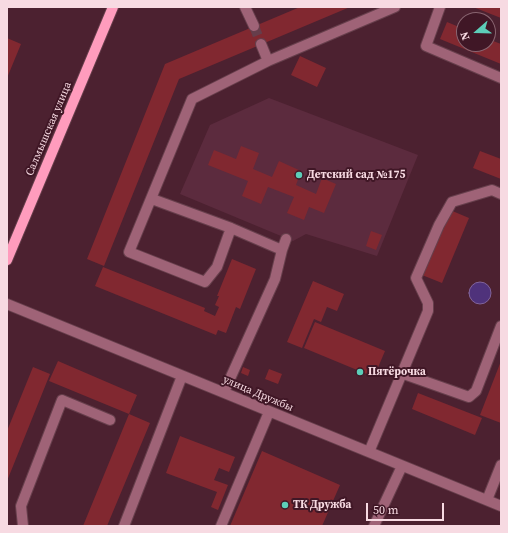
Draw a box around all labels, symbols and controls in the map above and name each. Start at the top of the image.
north arrow [456,12,496,52]
text: N [457,30,474,42]
street label: Салмышская улица [23,80,75,178]
place label: Детский сад №175 [307,168,405,182]
marker: Детский сад №175 [294,170,304,180]
place label: Пятёрочка [368,365,426,379]
marker: Пятёрочка [355,367,365,377]
street label: улица Дружбы [221,373,295,415]
scale bar [368,495,446,521]
place label: ТК Дружба [293,498,351,512]
marker: ТК Дружба [280,500,290,510]
text: 50 m [373,502,399,518]

